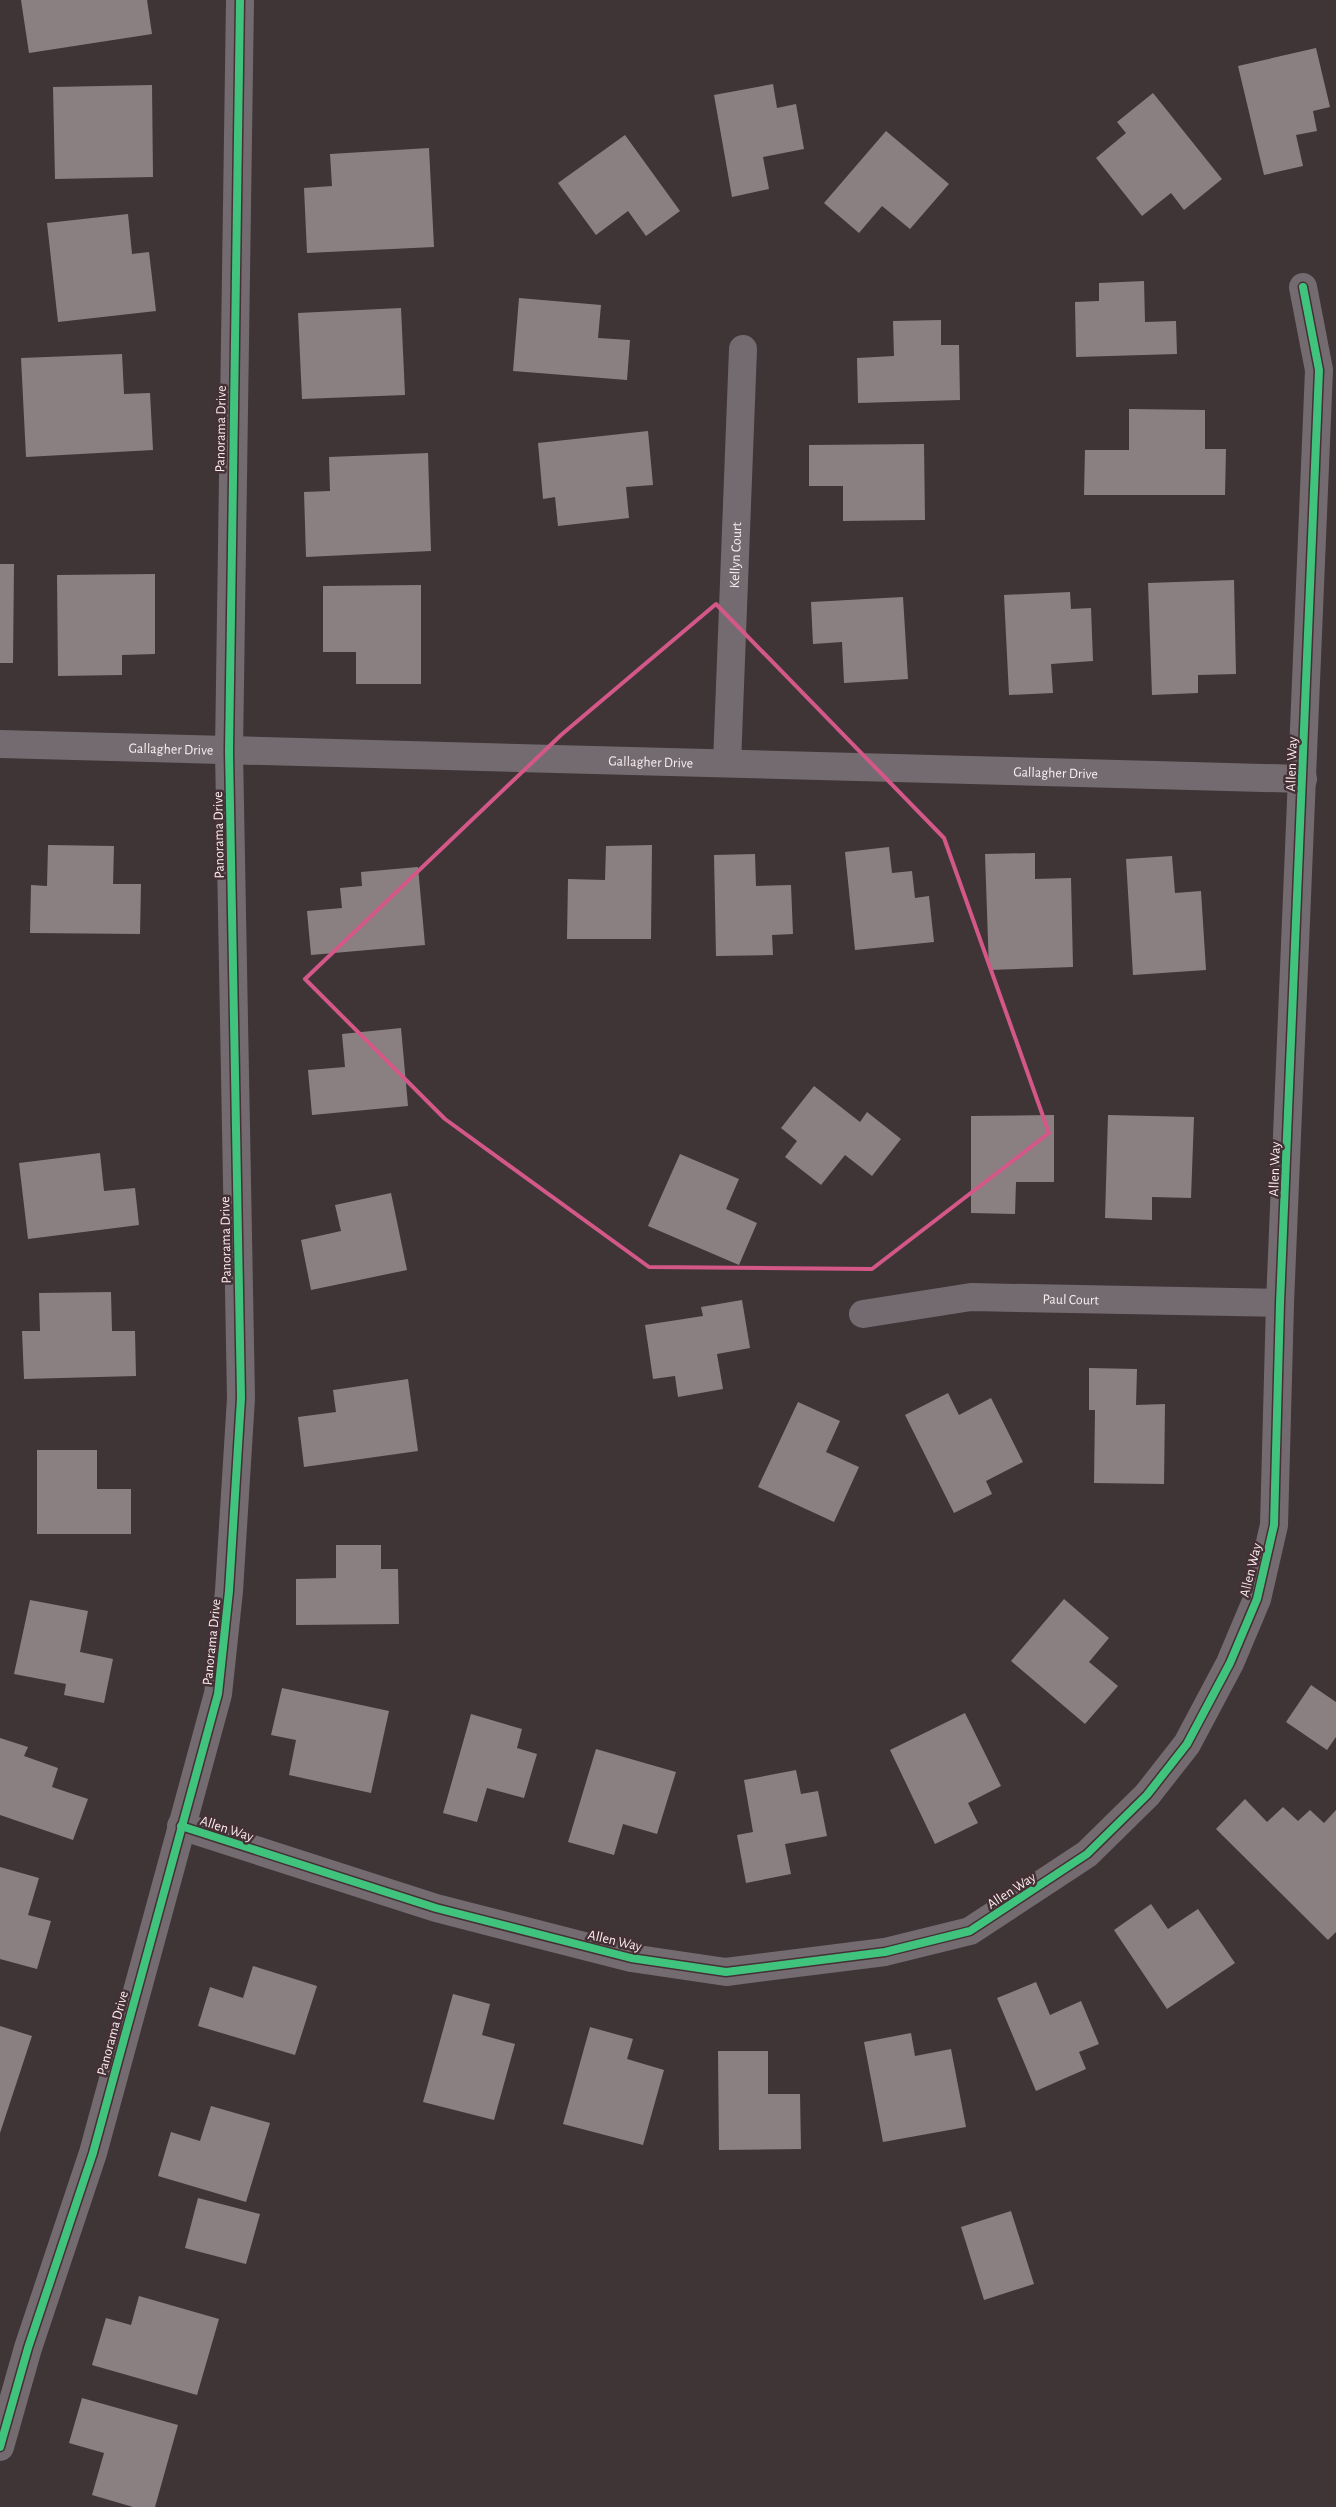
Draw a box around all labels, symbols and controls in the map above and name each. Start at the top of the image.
street label: Panorama Drive [213,385,229,473]
street label: Kellyn Court [728,521,744,589]
street label: Allen Way [1284,736,1300,792]
street label: Gallagher Drive [128,741,213,758]
street label: Gallagher Drive [608,754,693,771]
street label: Gallagher Drive [1013,765,1098,781]
street label: Panorama Drive [211,791,227,879]
street label: Allen Way [1267,1141,1283,1197]
street label: Panorama Drive [218,1196,234,1284]
street label: Paul Court [1042,1292,1099,1307]
street label: Allen Way [1238,1542,1264,1599]
street label: Panorama Drive [200,1598,224,1686]
street label: Allen Way [198,1814,255,1844]
street label: Allen Way [985,1870,1038,1912]
street label: Allen Way [586,1928,643,1954]
street label: Panorama Drive [95,1989,131,2077]

